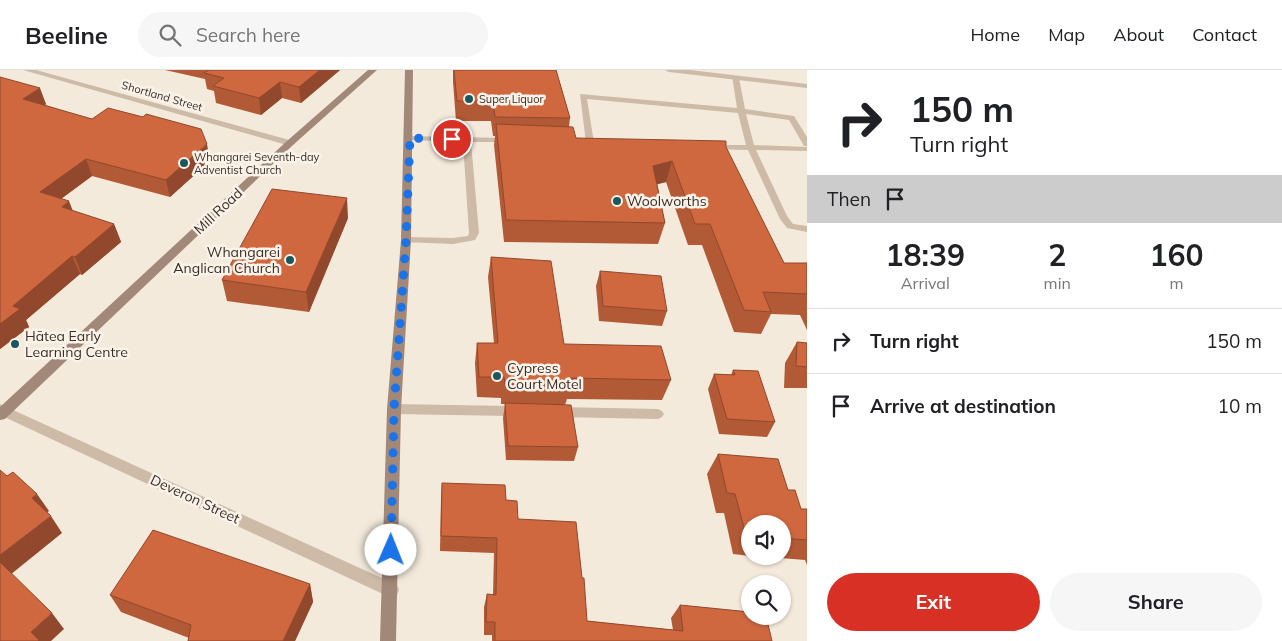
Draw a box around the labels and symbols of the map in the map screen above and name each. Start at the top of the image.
street label: Shortland Street [120,78,204,114]
place label: Super Liquor [479,92,543,106]
marker: Super Liquor [463,93,475,105]
pin [431,118,473,160]
place label: Whangarei Seventh-day Adventist Church [194,150,320,177]
marker: Whangarei Seventh-day Adventist Church [178,157,190,169]
street label: Mill Road [190,184,246,238]
place label: Woolworths [627,192,707,210]
marker: Woolworths [611,195,623,207]
place label: Whangarei Anglican Church [173,243,280,277]
marker: Whangarei Anglican Church [284,254,296,266]
place label: Hātea Early Learning Centre [25,327,128,361]
marker: Hātea Early Learning Centre [9,338,21,350]
place label: Cypress Court Motel [507,359,582,393]
marker: Cypress Court Motel [491,370,503,382]
street label: Deveron Street [147,470,243,528]
position arrow [364,523,416,575]

